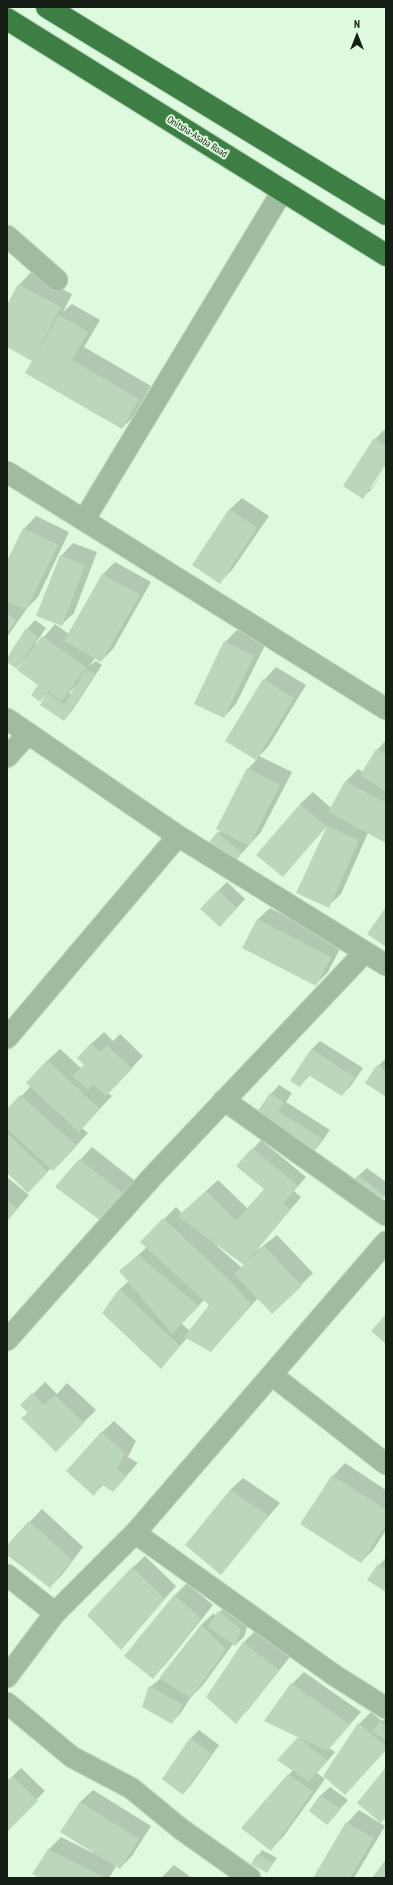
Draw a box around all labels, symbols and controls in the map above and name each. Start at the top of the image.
north arrow [337,16,377,56]
text: N [354,17,360,31]
street label: Onitsha-Asaba Road [165,114,229,160]

